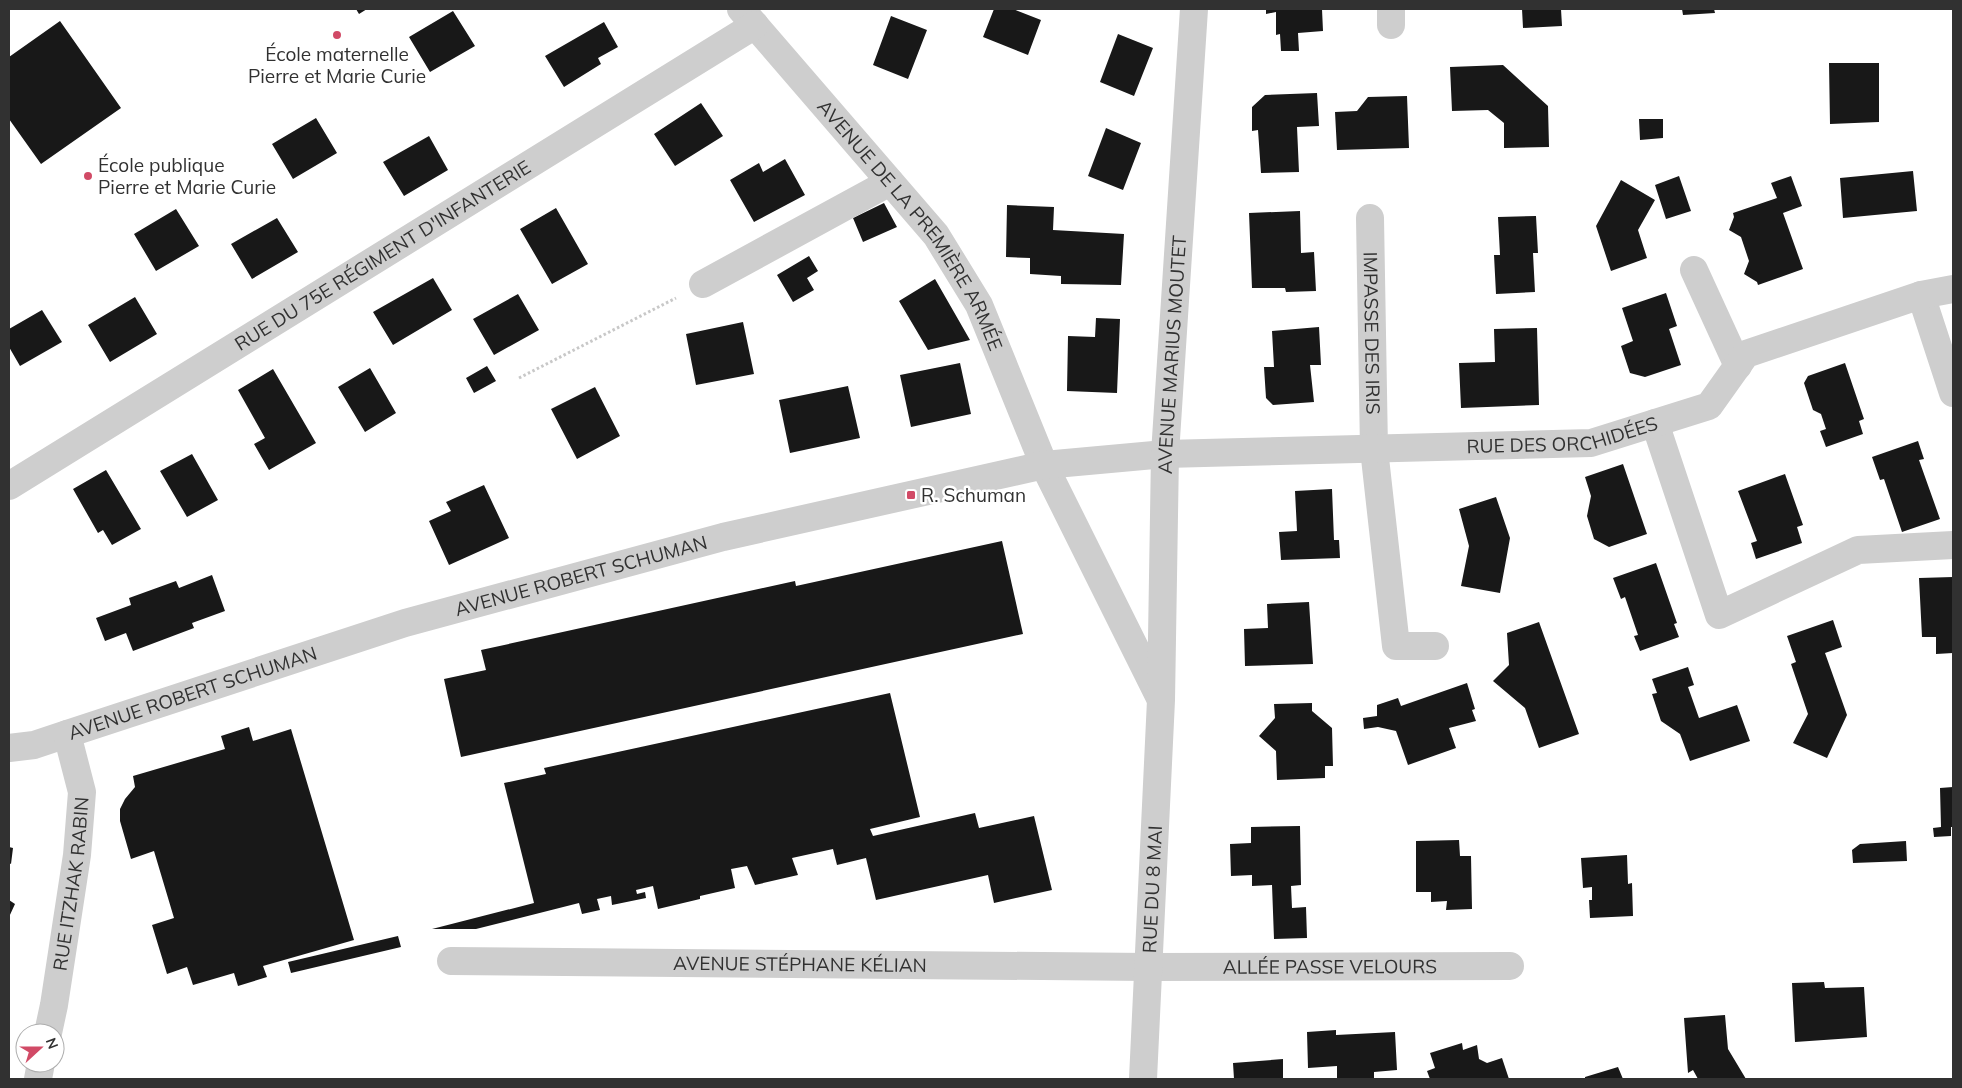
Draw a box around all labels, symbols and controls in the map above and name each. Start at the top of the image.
marker: École maternelle Pierre et Marie Curie [331,29,343,41]
place label: École maternelle Pierre et Marie Curie [248,42,426,88]
street label: AVENUE DE LA PREMIÈRE ARMÉE [813,95,1008,354]
place label: École publique Pierre et Marie Curie [98,153,276,199]
street label: RUE DU 75E RÉGIMENT D'INFANTERIE [230,155,535,356]
marker: École publique Pierre et Marie Curie [82,170,94,182]
street label: AVENUE MARIUS MOUTET [1153,234,1191,474]
street label: IMPASSE DES IRIS [1359,251,1385,415]
street label: RUE DES ORCHIDÉES [1466,411,1660,458]
place label: R. Schuman [921,483,1026,507]
marker: R. Schuman [905,489,917,501]
street label: AVENUE ROBERT SCHUMAN [452,530,710,621]
street label: AVENUE ROBERT SCHUMAN [65,641,320,745]
street label: RUE ITZHAK RABIN [47,796,94,973]
street label: RUE DU 8 MAI [1137,825,1167,954]
street label: AVENUE STÉPHANE KÉLIAN [673,951,927,977]
street label: ALLÉE PASSE VELOURS [1223,954,1437,979]
north arrow [15,1023,65,1073]
text: N [42,1035,62,1052]

